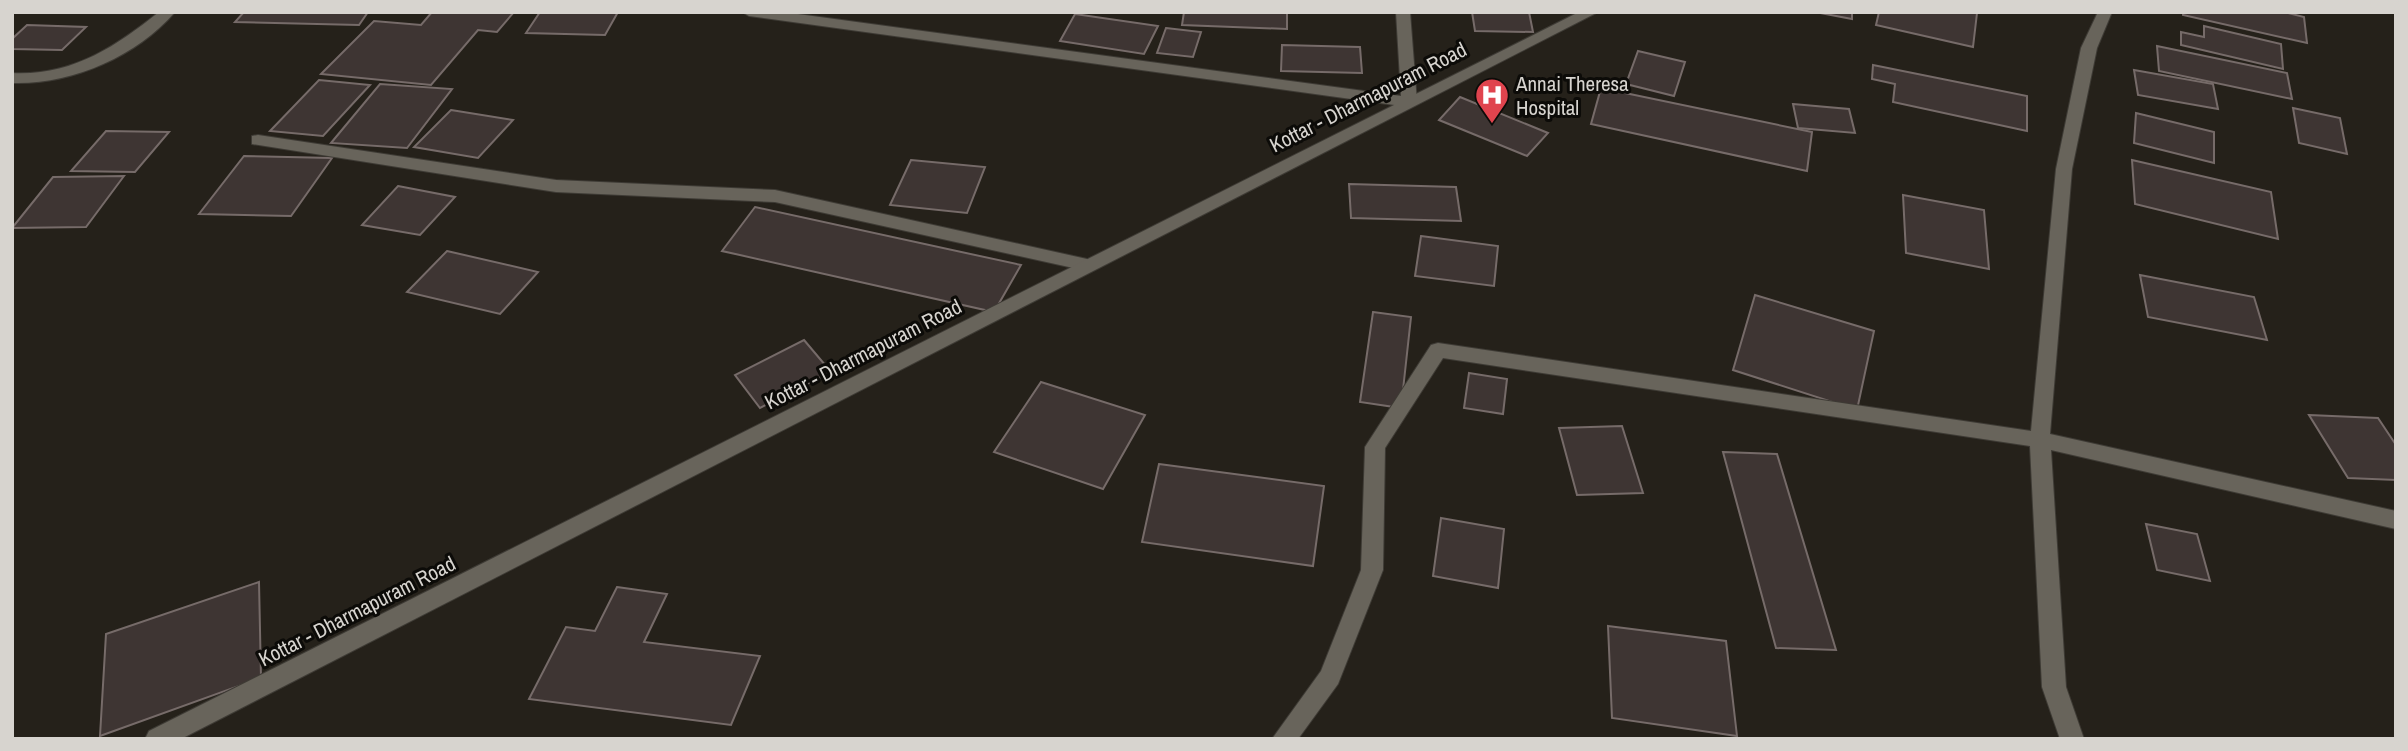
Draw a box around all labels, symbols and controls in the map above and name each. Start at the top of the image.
street label: Kottar - Dharmapuram Road [1265,35,1471,159]
place label: Annai Theresa Hospital [1515,69,1629,122]
hospital icon: Annai Theresa Hospital [1473,76,1511,125]
street label: Kottar - Dharmapuram Road [760,292,966,416]
street label: Kottar - Dharmapuram Road [254,549,460,673]

